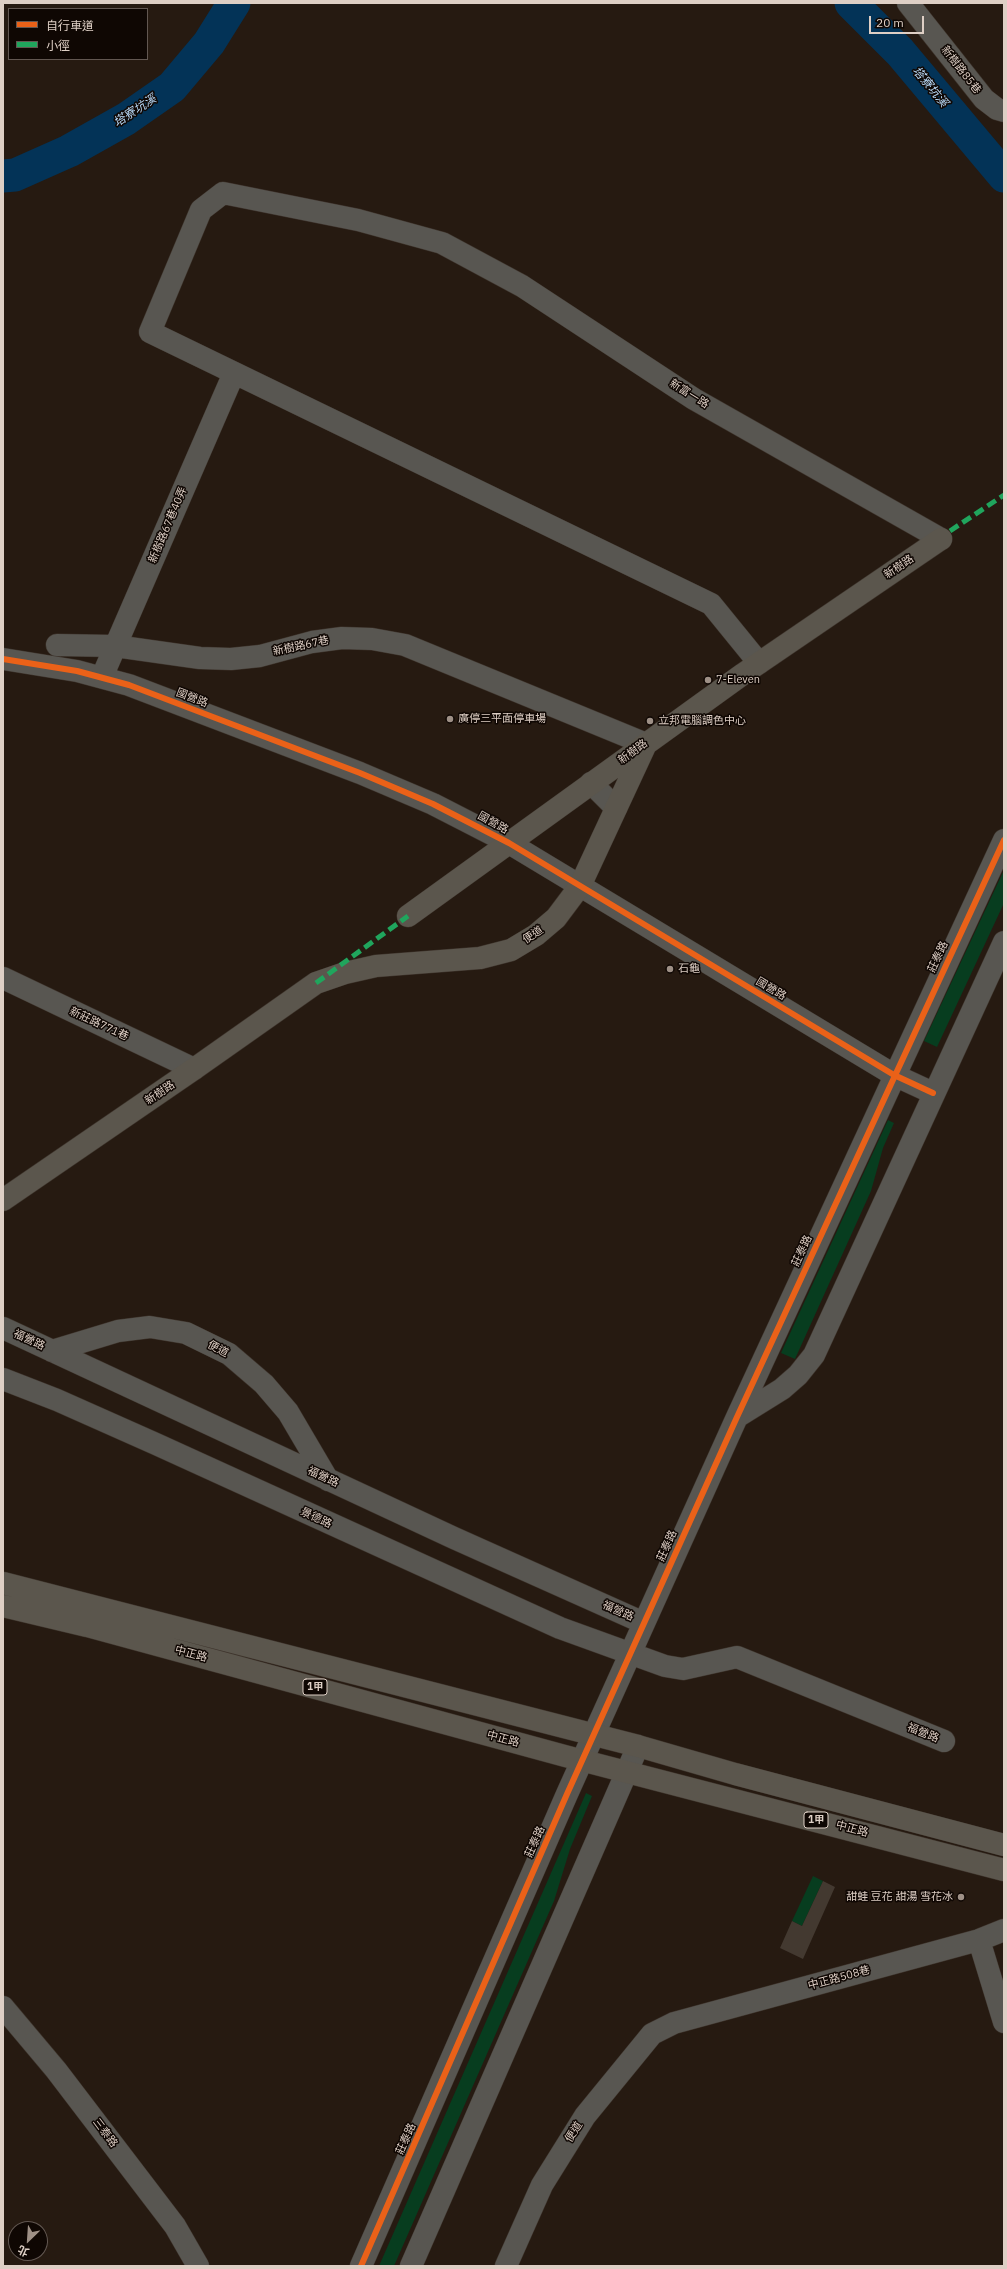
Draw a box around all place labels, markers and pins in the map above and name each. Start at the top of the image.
place label: 7-Eleven [716,673,760,687]
marker: 7-Eleven [703,675,713,685]
place label: 廣停三平面停車場 [458,712,546,726]
marker: 廣停三平面停車場 [445,714,455,724]
place label: 立邦電腦調色中心 [658,714,746,728]
marker: 立邦電腦調色中心 [645,716,655,726]
place label: 石龜 [678,962,700,976]
marker: 石龜 [665,964,675,974]
place label: 甜蛙 豆花 甜湯 雪花冰 [846,1890,953,1904]
marker: 甜蛙 豆花 甜湯 雪花冰 [956,1892,966,1902]

